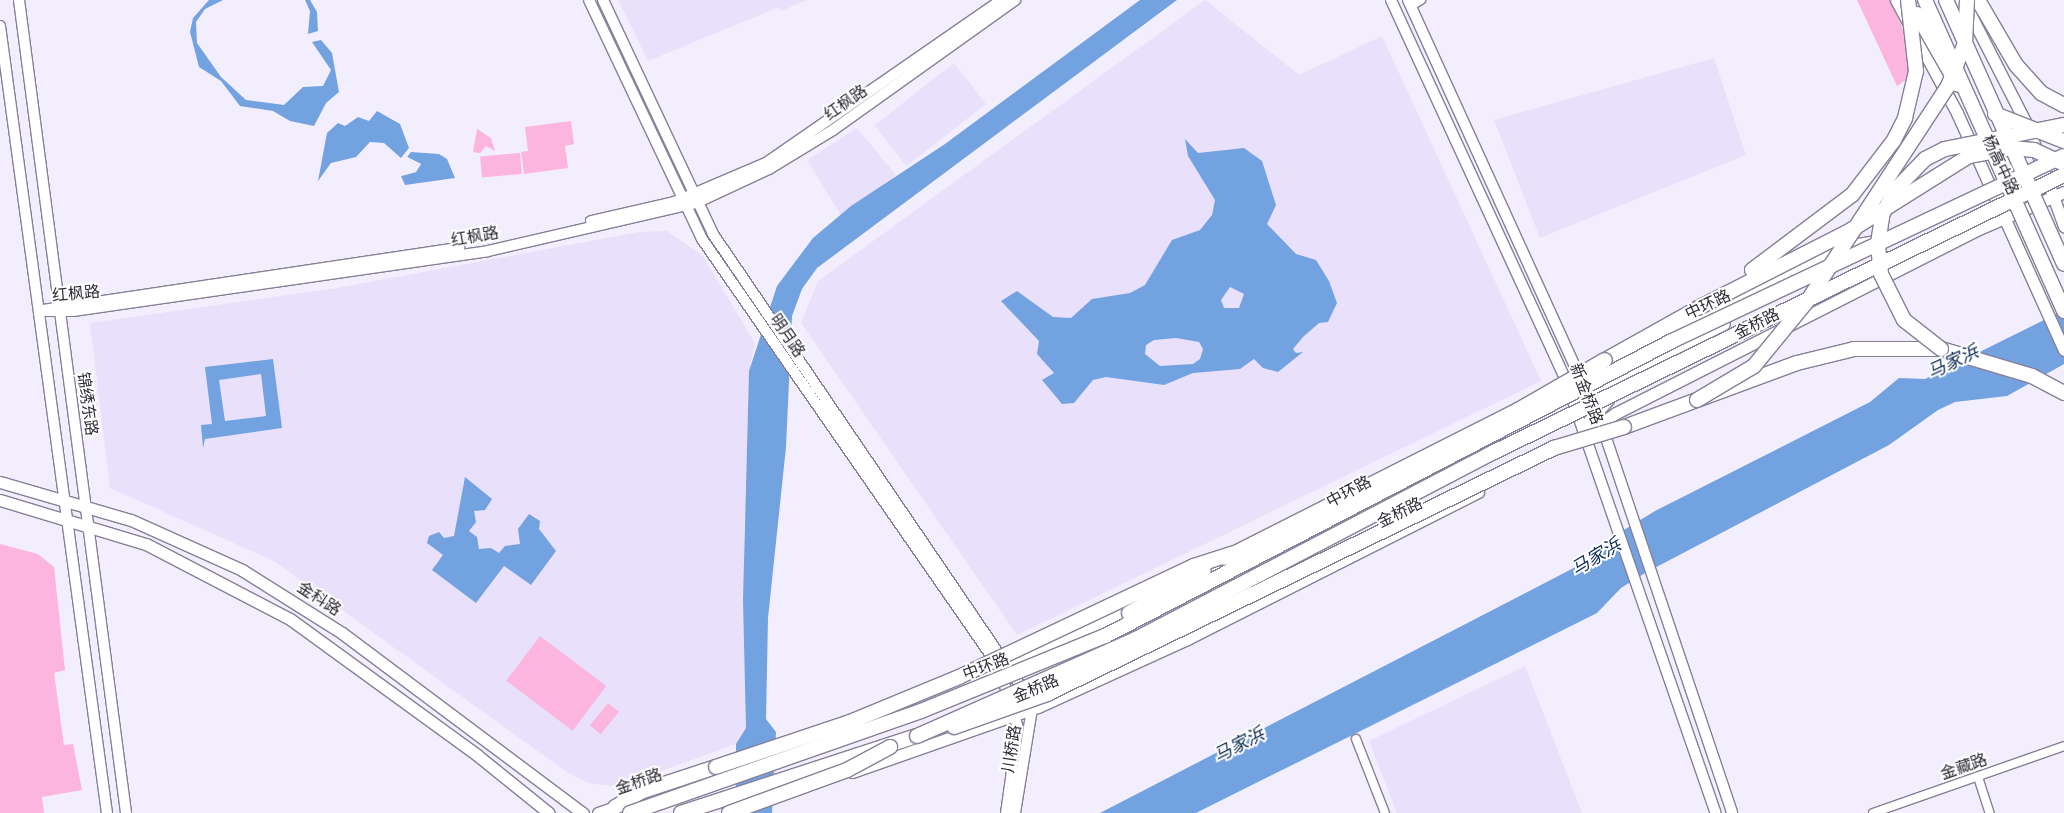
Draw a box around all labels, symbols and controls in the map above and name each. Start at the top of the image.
street label: 红枫路 [821,81,871,125]
street label: 杨高中路 [1978,132,2022,198]
street label: 红枫路 [450,223,500,251]
street label: 红枫路 [51,282,101,306]
street label: 中环路 [1682,286,1734,324]
street label: 金桥路 [1731,305,1783,343]
street label: 明月路 [765,311,809,361]
water label: 马家浜 [1924,341,1982,383]
street label: 新金桥路 [1566,361,1606,427]
street label: 锦绣东路 [73,371,101,437]
street label: 中环路 [1323,472,1375,512]
street label: 金桥路 [1374,494,1426,532]
water label: 马家浜 [1567,534,1625,580]
street label: 金科路 [294,578,344,620]
street label: 中环路 [960,649,1012,685]
street label: 金桥路 [1010,671,1062,707]
water label: 马家浜 [1210,723,1268,767]
street label: 川桥路 [999,724,1025,774]
street label: 金藏路 [1938,750,1990,784]
street label: 金桥路 [613,765,665,799]

